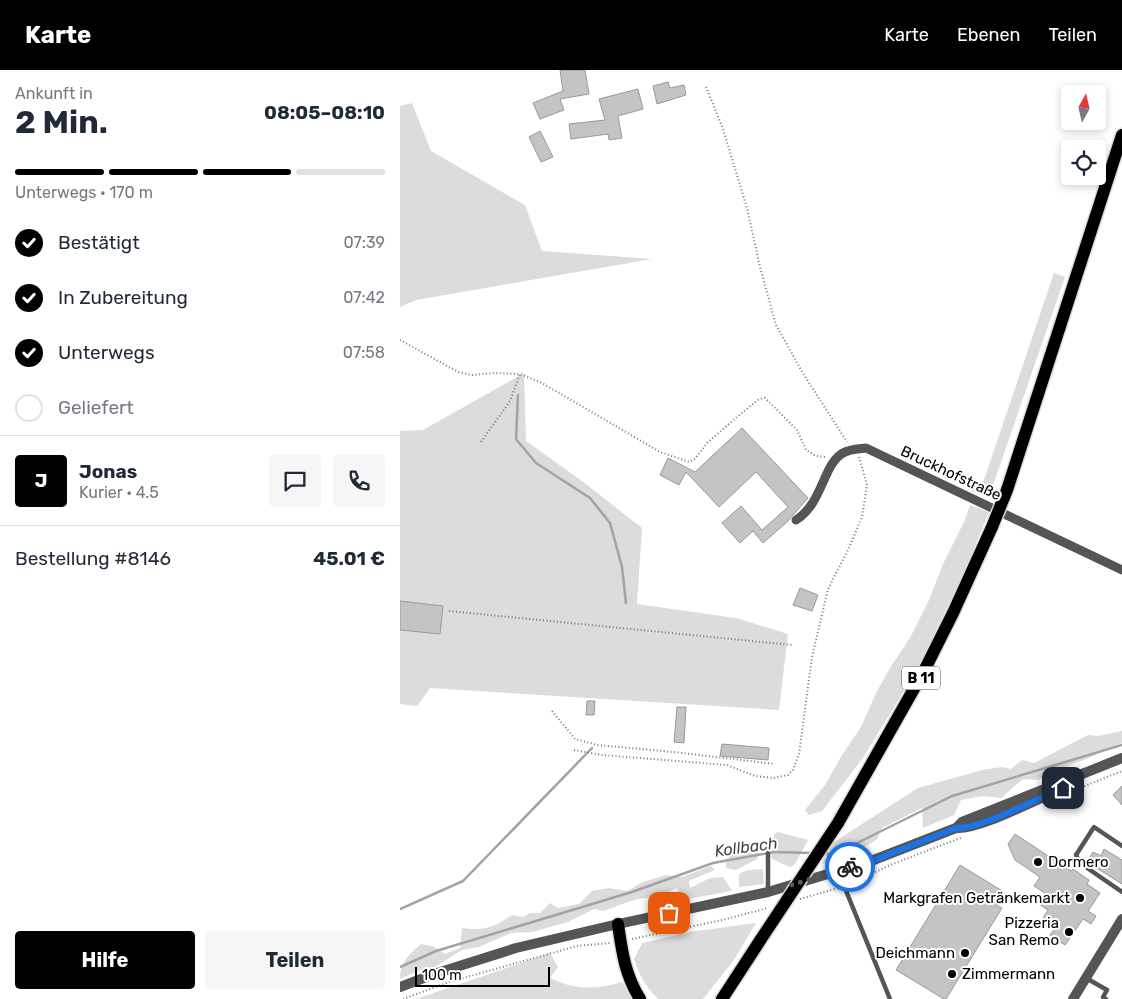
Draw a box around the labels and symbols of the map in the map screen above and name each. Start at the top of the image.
north arrow [1061,85,1106,130]
street label: Bruckhofstraße [898,442,1004,504]
road number: B 11 [902,666,940,690]
pin [1042,767,1084,809]
water label: Kollbach [713,833,779,861]
courier [825,842,875,892]
place label: Dormero [1048,853,1109,871]
marker: Dormero [1032,856,1044,868]
place label: Markgrafen Getränkemarkt [883,889,1070,907]
pin [648,892,690,934]
marker: Markgrafen Getränkemarkt [1074,892,1086,904]
place label: Pizzeria San Remo [989,914,1059,949]
marker: Pizzeria San Remo [1063,926,1075,938]
place label: Deichmann [875,944,955,962]
marker: Deichmann [959,947,971,959]
scale bar [415,964,550,987]
place label: Zimmermann [962,965,1055,983]
marker: Zimmermann [946,968,958,980]

